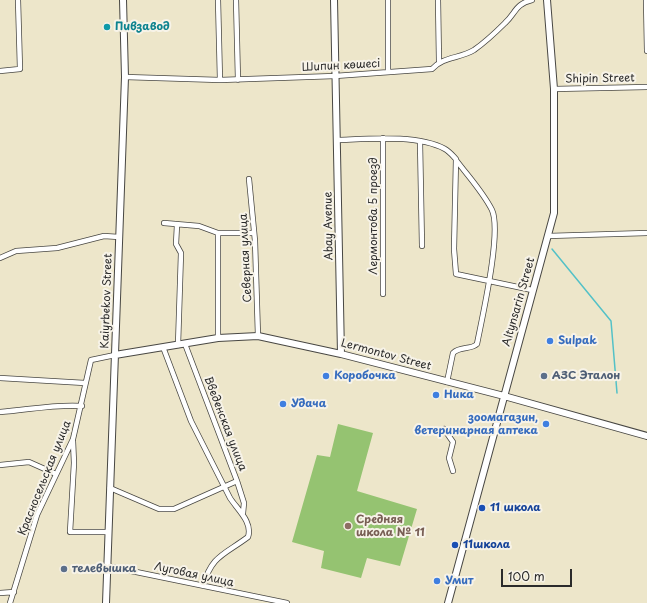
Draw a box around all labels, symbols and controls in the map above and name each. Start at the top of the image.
place label: Пивзавод [115,20,170,34]
marker: Пивзавод [102,22,112,32]
street label: Шипин көшесі [301,57,381,75]
street label: Shipin Street [565,72,635,86]
street label: Лермонтова 5 проезд [367,157,381,275]
street label: Abay Avenue [322,192,336,260]
street label: Северная улица [237,213,255,303]
street label: Kaiyrbekov Street [99,253,115,349]
street label: Altynsarin Street [500,256,538,348]
place label: Sulpak [558,334,597,348]
marker: Sulpak [545,336,555,346]
street label: Lermontov Street [339,337,433,373]
place label: Коробочка [334,369,396,383]
place label: АЗС Эталон [552,369,620,383]
marker: Коробочка [321,371,331,381]
marker: АЗС Эталон [539,371,549,381]
street label: Введенская улица [201,375,249,473]
place label: Ника [444,388,474,402]
marker: Ника [431,390,441,400]
place label: Удача [291,397,326,411]
marker: Удача [278,399,288,409]
place label: зоомагазин, ветеринарная аптека [414,411,538,437]
street label: Красносельская улица [16,419,74,537]
marker: зоомагазин, ветеринарная аптека [541,419,551,429]
place label: 11 школа [490,501,541,515]
marker: 11 школа [477,503,487,513]
place label: Средняя школа № 11 [356,513,425,539]
marker: Средняя школа № 11 [343,521,353,531]
place label: 11школа [463,538,510,552]
marker: 11школа [450,540,460,550]
street label: Луговая улица [153,560,235,590]
scale bar [503,561,574,587]
place label: телевышка [72,562,137,576]
marker: телевышка [59,564,69,574]
text: 100 m [508,567,545,585]
place label: Умит [445,574,474,588]
marker: Умит [432,576,442,586]

